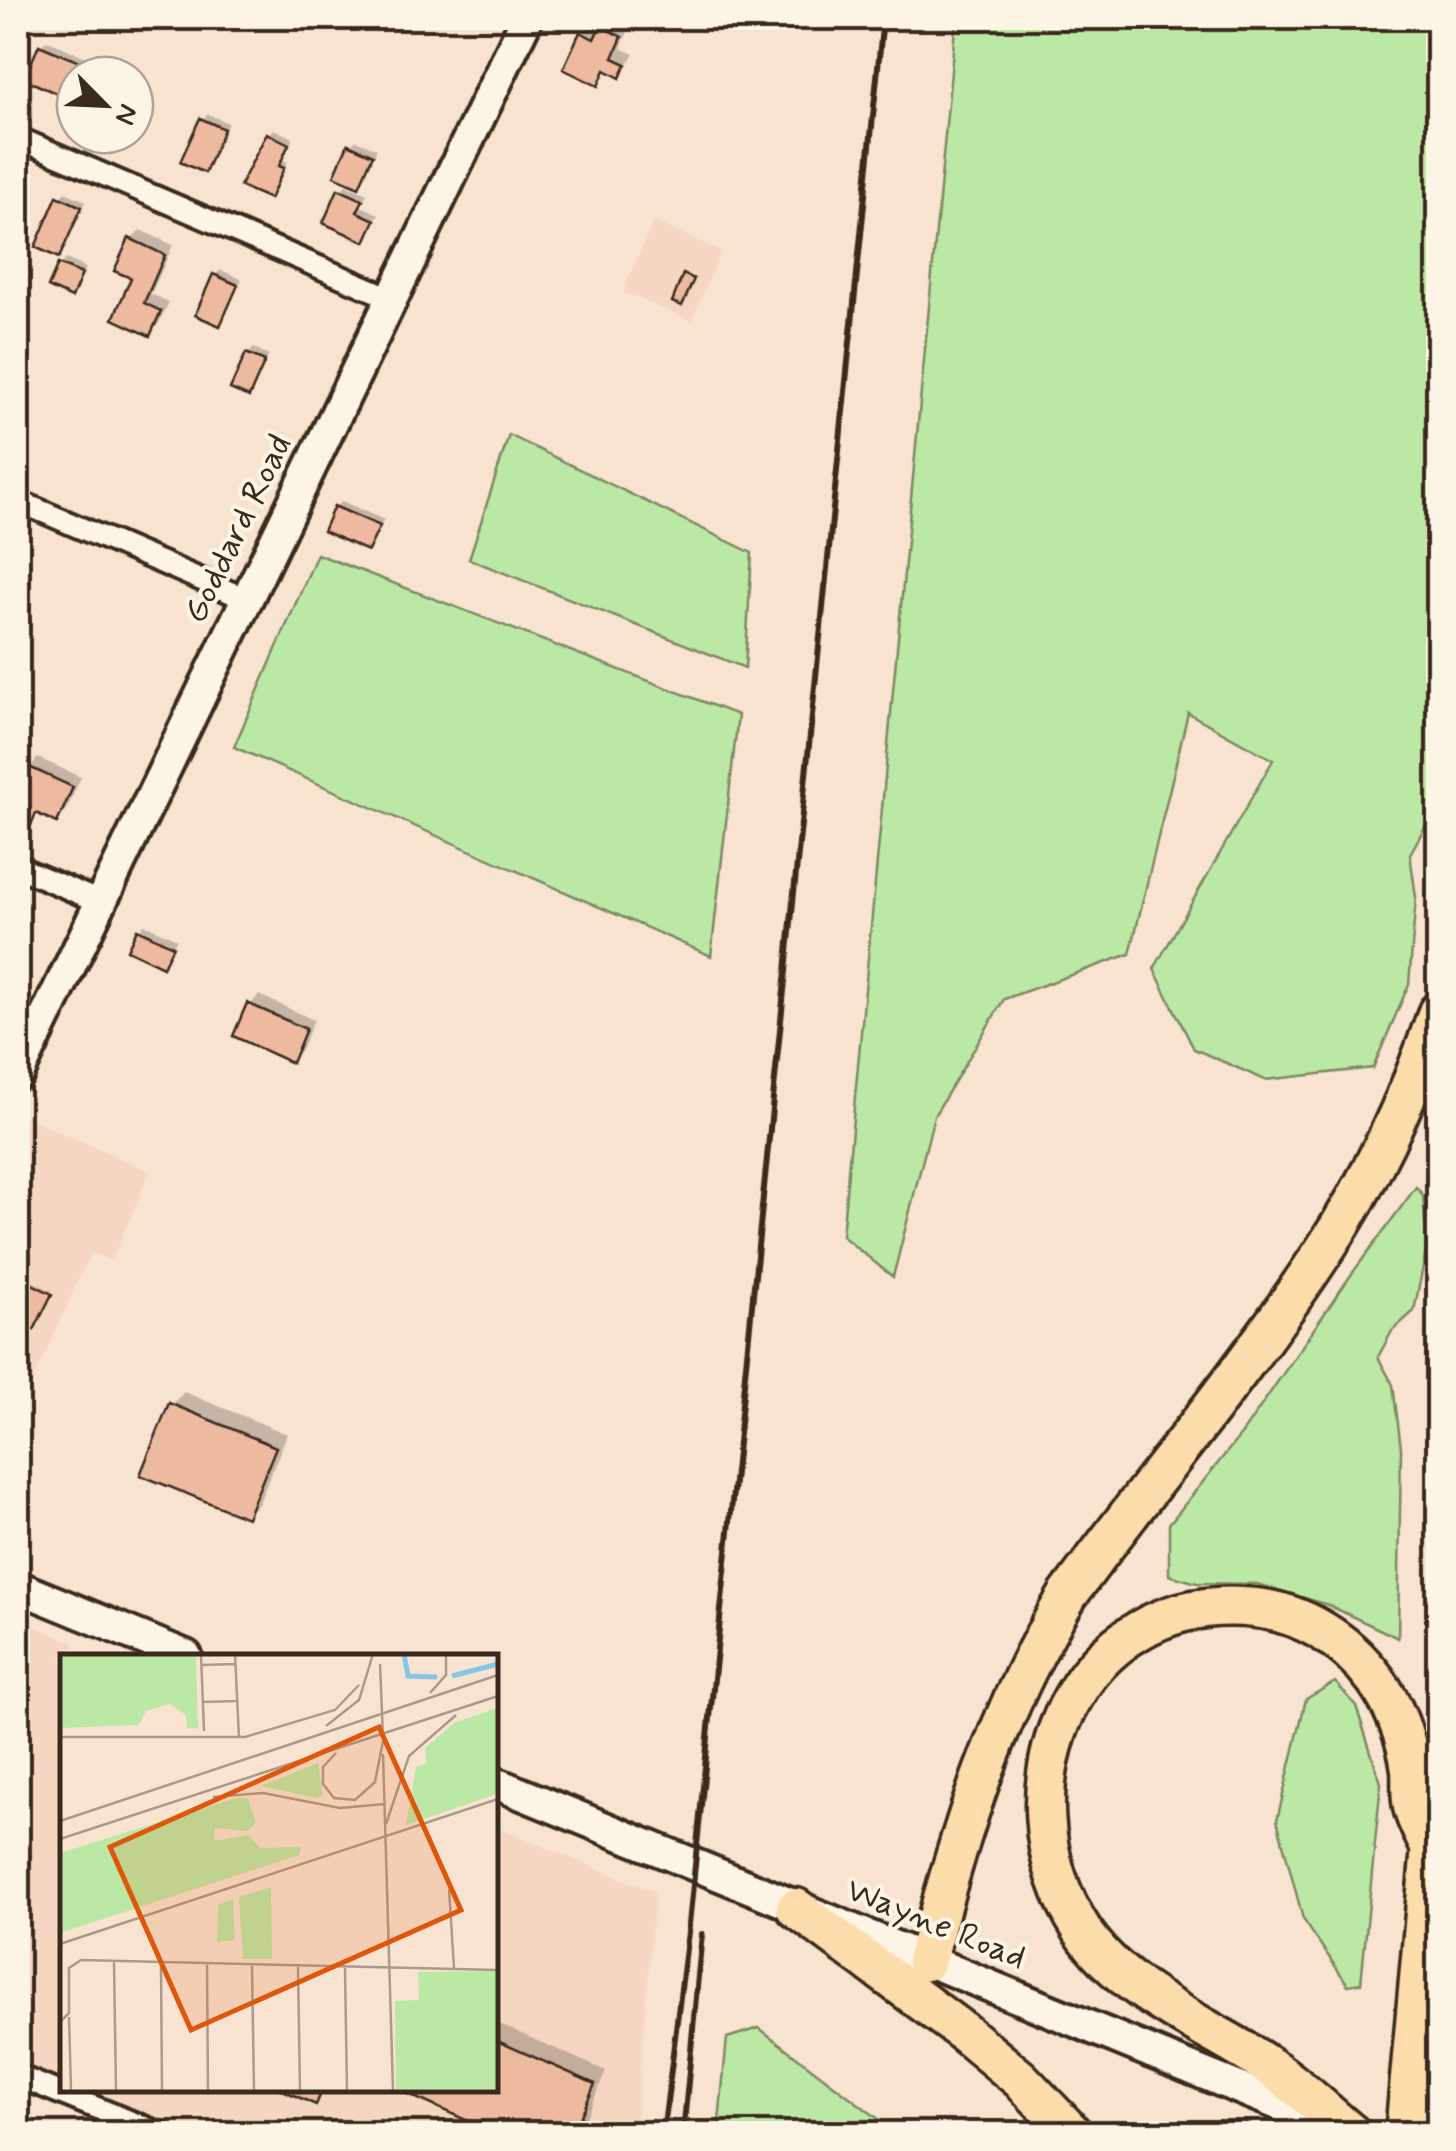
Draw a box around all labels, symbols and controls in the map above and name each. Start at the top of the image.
north arrow [55,55,155,155]
text: N [105,98,146,130]
street label: Goddard Road [173,427,303,631]
inset map [60,1654,498,2091]
street label: Wayne Road [839,1867,1033,1981]

